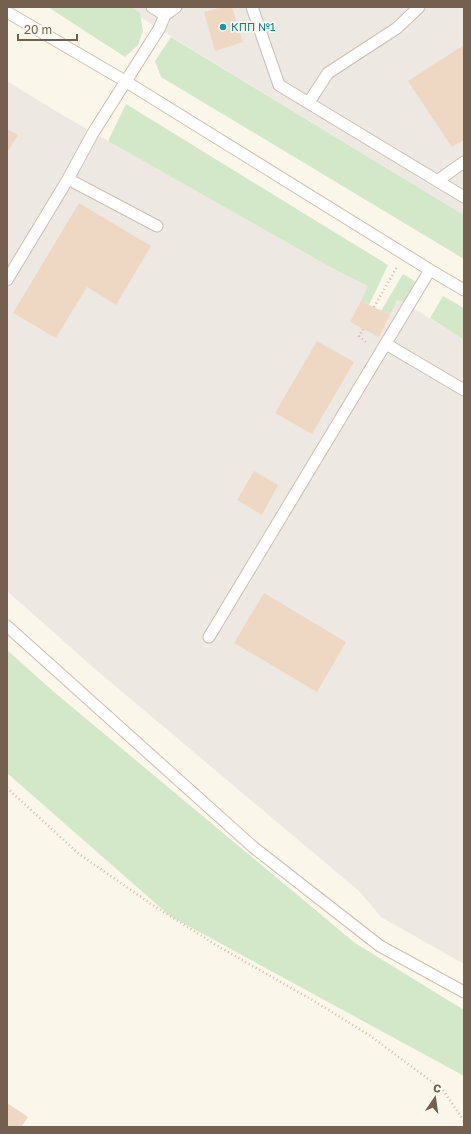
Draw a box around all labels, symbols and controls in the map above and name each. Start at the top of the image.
scale bar [18,16,77,42]
place label: КПП №1 [231,20,275,33]
text: 20 m [24,22,52,37]
marker: КПП №1 [218,22,228,32]
north arrow [415,1078,455,1118]
text: С [432,1081,443,1095]

